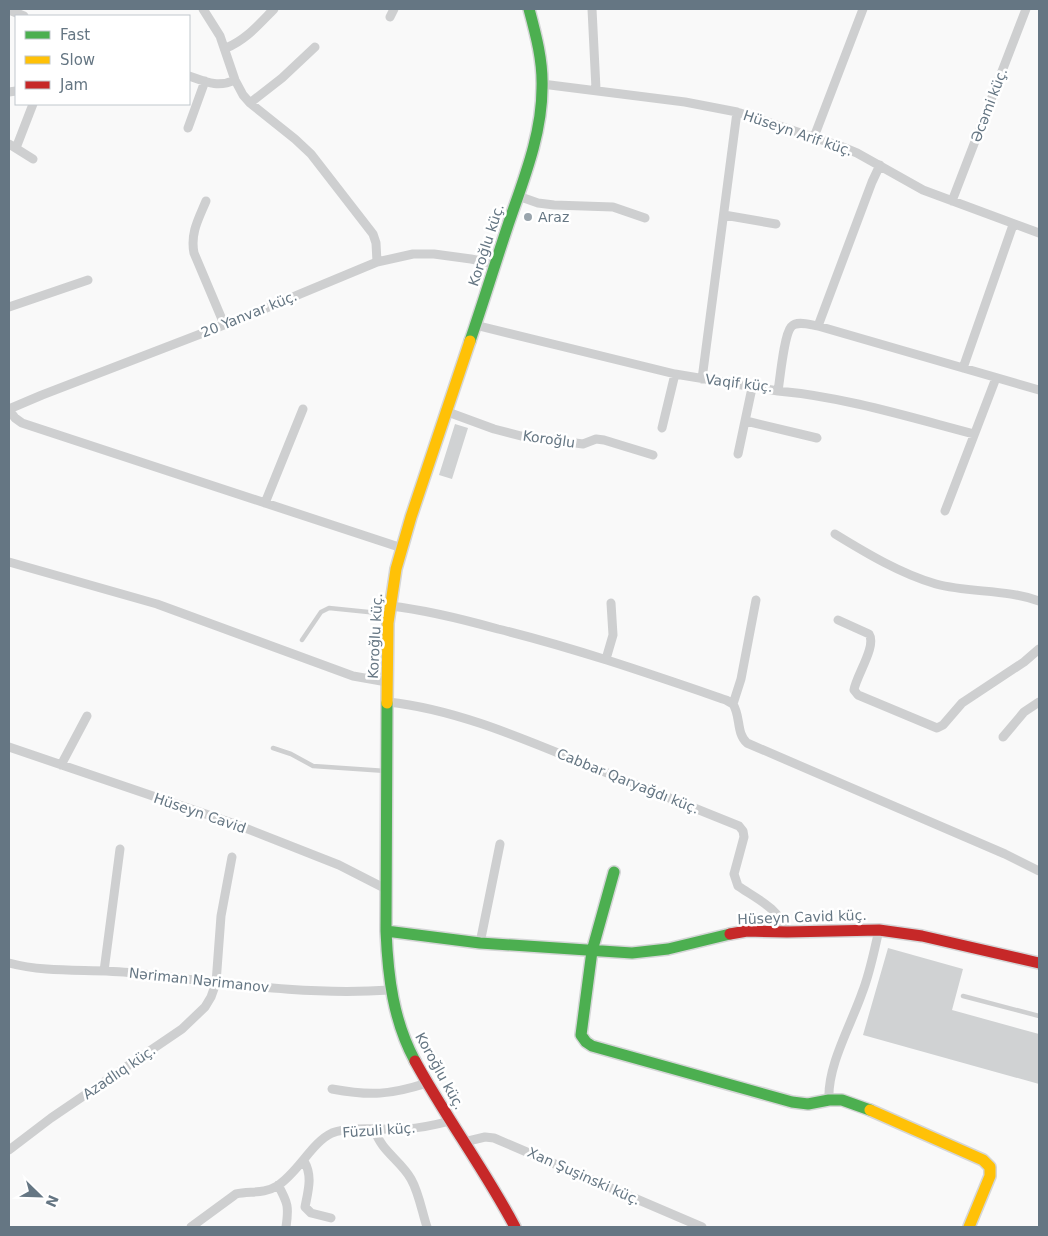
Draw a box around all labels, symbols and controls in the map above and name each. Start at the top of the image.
legend [15,15,190,105]
text: Fast [60,26,90,44]
text: Slow [60,51,95,69]
street label: Əcəmi küç. [968,66,1010,144]
text: Jam [59,76,88,94]
street label: Hüseyn Arif küç. [741,107,855,159]
street label: Koroğlu küç. [465,202,507,288]
place label: Araz [538,209,569,225]
marker: Araz [522,211,534,223]
street label: 20 Yanvar küç. [199,287,299,341]
street label: Vaqif küç. [704,371,774,395]
street label: Koroğlu [522,427,576,451]
street label: Koroğlu küç. [365,593,385,679]
street label: Cabbar Qaryağdı küç. [555,745,701,817]
street label: Hüseyn Cavid [152,790,248,836]
street label: Hüseyn Cavid küç. [737,907,867,927]
street label: Nəriman Nərimanov [128,965,270,995]
street label: Koroğlu küç. [412,1030,468,1112]
street label: Azadlıq küç. [80,1042,158,1102]
street label: Füzuli küç. [342,1119,416,1141]
street label: Xan Şuşinski küç. [525,1144,643,1208]
north arrow [15,1171,65,1221]
text: N [42,1193,62,1210]

